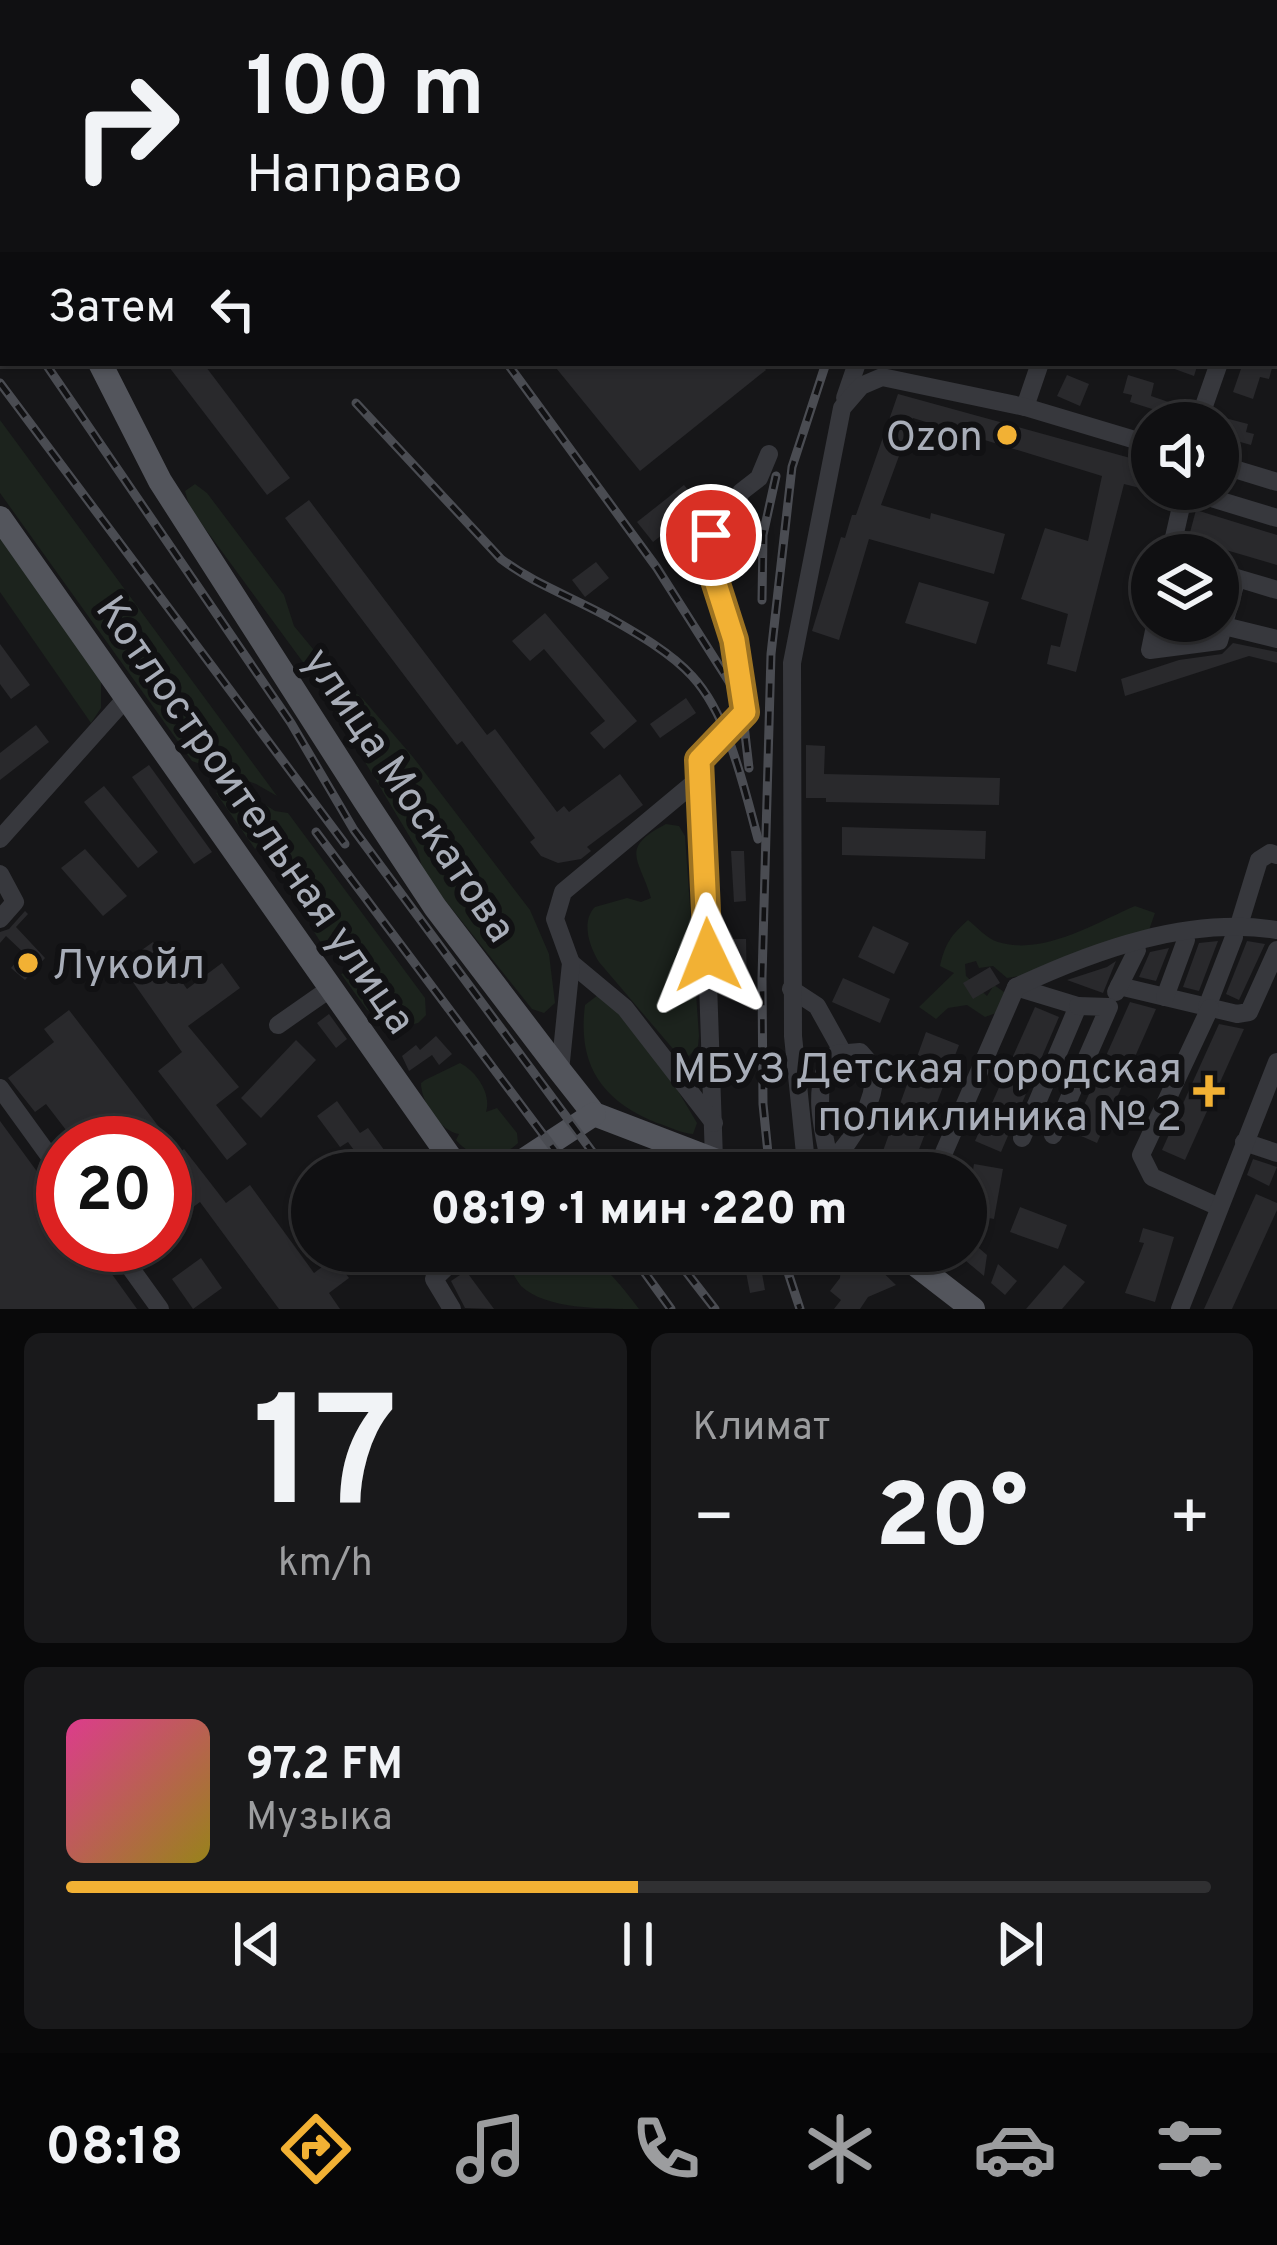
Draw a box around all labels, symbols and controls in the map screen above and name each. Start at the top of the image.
text: 100 m [246,39,485,145]
icon: right [48,48,204,204]
text: Направо [246,143,463,212]
icon: left [200,276,266,342]
text: Затем [48,281,176,338]
map controls [1131,402,1239,642]
button: sound [1131,402,1239,510]
place label: Ozon [885,413,983,466]
marker: Ozon [994,422,1020,448]
pin [660,484,762,586]
icon: arrive [678,502,744,568]
button: layers [1131,534,1239,642]
street label: Котлостроительная улица [82,587,425,1046]
street label: улица Москатова [289,639,526,954]
position arrow [645,892,771,1018]
place label: Лукойл [52,941,205,994]
marker: Лукойл [15,950,41,976]
place label: МБУЗ Детская городская поликлиника № 2 [673,1045,1182,1146]
marker: МБУЗ Детская городская поликлиника № 2 [1193,1075,1225,1107]
speed limit sign: 20 [36,1116,192,1272]
text: 08:19 · 1 мин · 220 m [431,1183,847,1240]
text: 17 [252,1364,398,1562]
text: Климат [693,1405,830,1454]
text: 20° [876,1465,1028,1578]
text: − [693,1480,735,1563]
text: + [1168,1480,1211,1563]
text: km/h [278,1541,373,1590]
text: 97.2 FM [246,1738,403,1795]
text: Музыка [246,1795,393,1844]
icon: previous [224,1911,290,1977]
icon: pause [605,1911,671,1977]
icon: next [987,1911,1053,1977]
icon: directions [274,2107,358,2191]
icon: music [449,2107,533,2191]
icon: phone [624,2107,708,2191]
icon: climate [798,2107,882,2191]
icon: car [973,2107,1057,2191]
icon: filters [1148,2107,1232,2191]
text: 08:18 [45,2115,184,2184]

